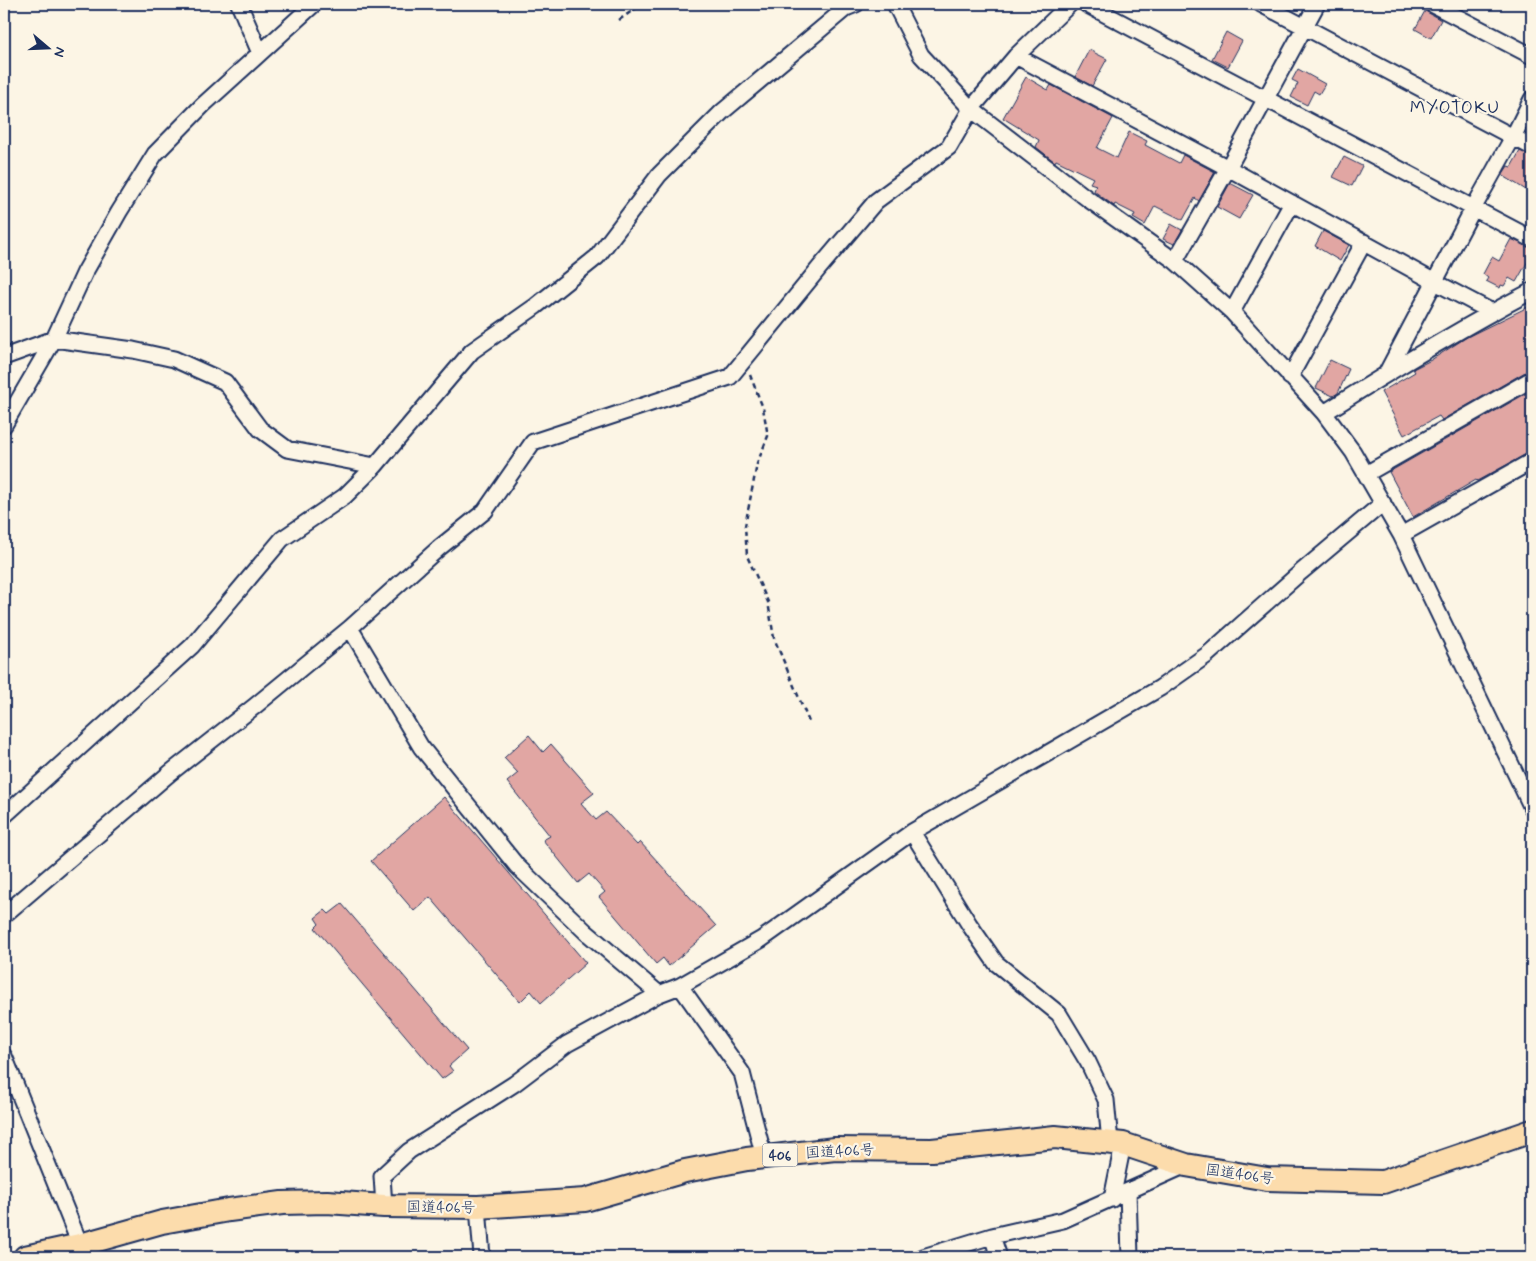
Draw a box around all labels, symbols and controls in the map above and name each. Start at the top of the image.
north arrow [22,22,72,72]
text: N [49,45,69,59]
district label: MYOTOKU [1410,96,1500,120]
street label: 国道406号 [805,1140,875,1164]
road number: 406 [762,1144,798,1166]
street label: 国道406号 [1204,1160,1276,1190]
street label: 国道406号 [406,1197,476,1219]

